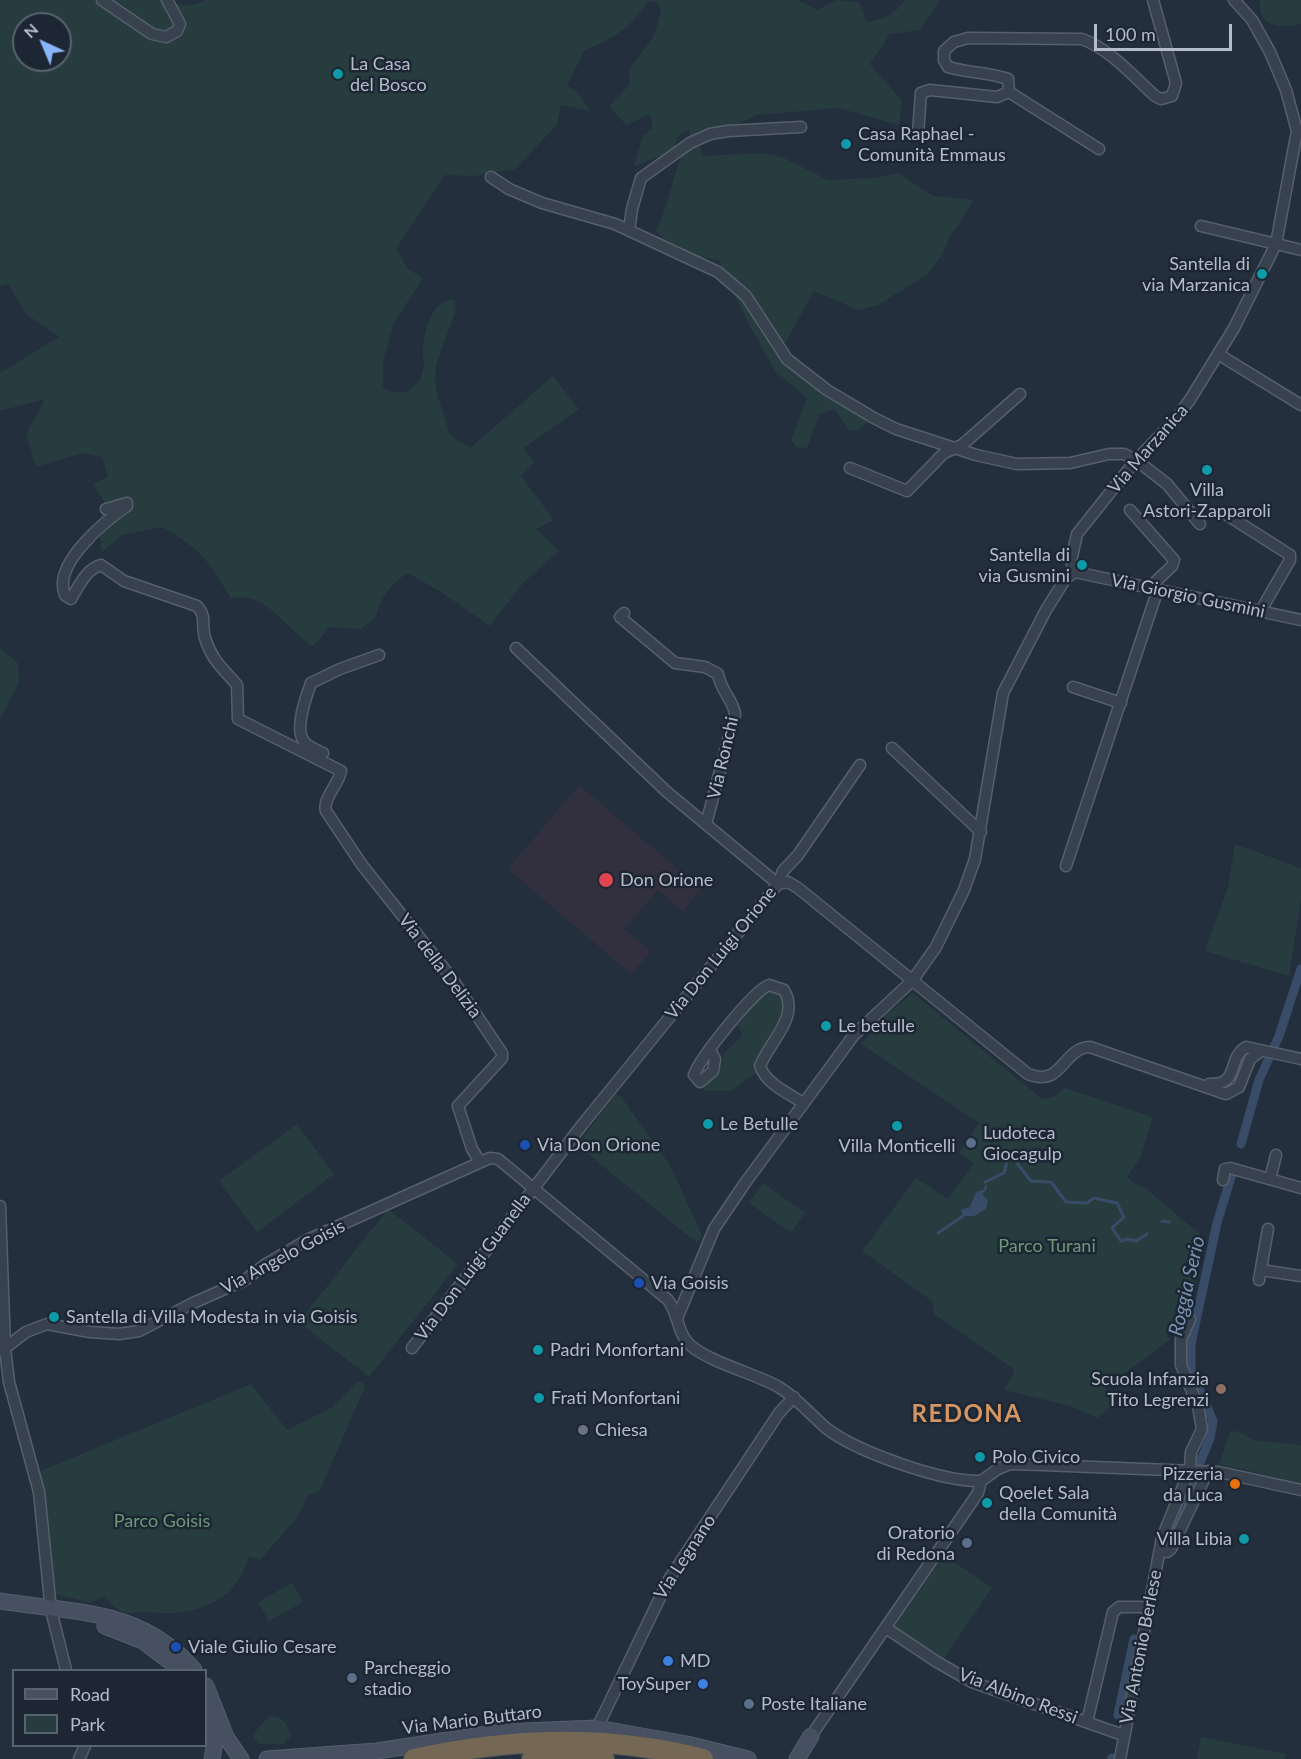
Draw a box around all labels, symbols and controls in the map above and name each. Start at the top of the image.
north arrow [12,12,72,72]
scale bar [1097,12,1235,50]
text: N [19,19,42,41]
text: 100 m [1105,23,1156,45]
place label: La Casa del Bosco [350,53,427,96]
marker: La Casa del Bosco [331,67,345,81]
place label: Casa Raphael - Comunità Emmaus [858,123,1006,166]
marker: Casa Raphael - Comunità Emmaus [839,137,853,151]
place label: Santella di via Marzanica [1142,253,1250,296]
marker: Santella di via Marzanica [1255,267,1269,281]
street label: Via Marzanica [1103,400,1193,498]
marker: Villa Astori-Zapparoli [1200,463,1214,477]
place label: Villa Astori-Zapparoli [1143,479,1271,522]
place label: Santella di via Gusmini [979,544,1070,586]
marker: Santella di via Gusmini [1075,558,1089,572]
street label: Via Giorgio Gusmini [1109,569,1267,623]
street label: Via Ronchi [703,715,743,801]
place label: Don Orione [620,869,713,891]
marker: Don Orione [597,871,615,889]
street label: Via Don Luigi Orione [661,882,781,1024]
street label: Via della Delizia [394,910,486,1022]
place label: Le betulle [838,1015,915,1037]
marker: Le betulle [819,1019,833,1033]
place label: Le Betulle [720,1113,798,1135]
marker: Le Betulle [701,1117,715,1131]
marker: Villa Monticelli [890,1119,904,1133]
place label: Ludoteca Giocagulp [983,1122,1062,1164]
place label: Via Don Orione [537,1134,660,1156]
place label: Villa Monticelli [839,1135,955,1157]
marker: Ludoteca Giocagulp [964,1136,978,1150]
marker: Via Don Orione [518,1138,532,1152]
street label: Via Don Luigi Guanella [411,1189,535,1345]
street label: Via Angelo Goisis [217,1215,349,1299]
water label: Roggia Serio [1164,1234,1210,1338]
park label: Parco Turani [998,1235,1096,1257]
place label: Via Goisis [651,1272,729,1294]
marker: Via Goisis [632,1276,646,1290]
place label: Santella di Villa Modesta in via Goisis [66,1306,358,1328]
marker: Santella di Villa Modesta in via Goisis [47,1310,61,1324]
place label: Padri Monfortani [550,1339,684,1361]
marker: Padri Monfortani [531,1343,545,1357]
place label: Scuola Infanzia Tito Legrenzi [1091,1368,1209,1410]
marker: Scuola Infanzia Tito Legrenzi [1214,1382,1228,1396]
place label: Frati Monfortani [551,1387,680,1409]
marker: Frati Monfortani [532,1391,546,1405]
district label: REDONA [911,1400,1023,1428]
place label: Chiesa [595,1419,648,1441]
marker: Chiesa [576,1423,590,1437]
place label: Polo Civico [992,1446,1080,1468]
marker: Polo Civico [973,1450,987,1464]
place label: Pizzeria da Luca [1163,1463,1223,1506]
marker: Pizzeria da Luca [1228,1477,1242,1491]
place label: Qoelet Sala della Comunità [999,1482,1117,1524]
marker: Qoelet Sala della Comunità [980,1496,994,1510]
park label: Parco Goisis [114,1510,210,1532]
street label: Via Legnano [650,1511,720,1603]
place label: Oratorio di Redona [877,1522,955,1564]
place label: Villa Libia [1157,1528,1232,1550]
marker: Villa Libia [1237,1532,1251,1546]
marker: Oratorio di Redona [960,1536,974,1550]
street label: Via Antonio Berlese [1115,1568,1167,1726]
place label: Viale Giulio Cesare [188,1636,336,1658]
marker: Viale Giulio Cesare [169,1640,183,1654]
place label: MD [680,1650,710,1672]
marker: MD [661,1654,675,1668]
place label: Parcheggio stadio [364,1657,451,1700]
street label: Via Albino Ressi [955,1663,1081,1729]
legend [12,1669,207,1747]
marker: Parcheggio stadio [345,1671,359,1685]
place label: ToySuper [618,1673,691,1695]
marker: ToySuper [696,1677,710,1691]
text: Road [70,1683,110,1705]
place label: Poste Italiane [761,1693,867,1715]
marker: Poste Italiane [742,1697,756,1711]
street label: Via Mario Buttaro [401,1701,543,1739]
text: Park [70,1713,105,1735]

